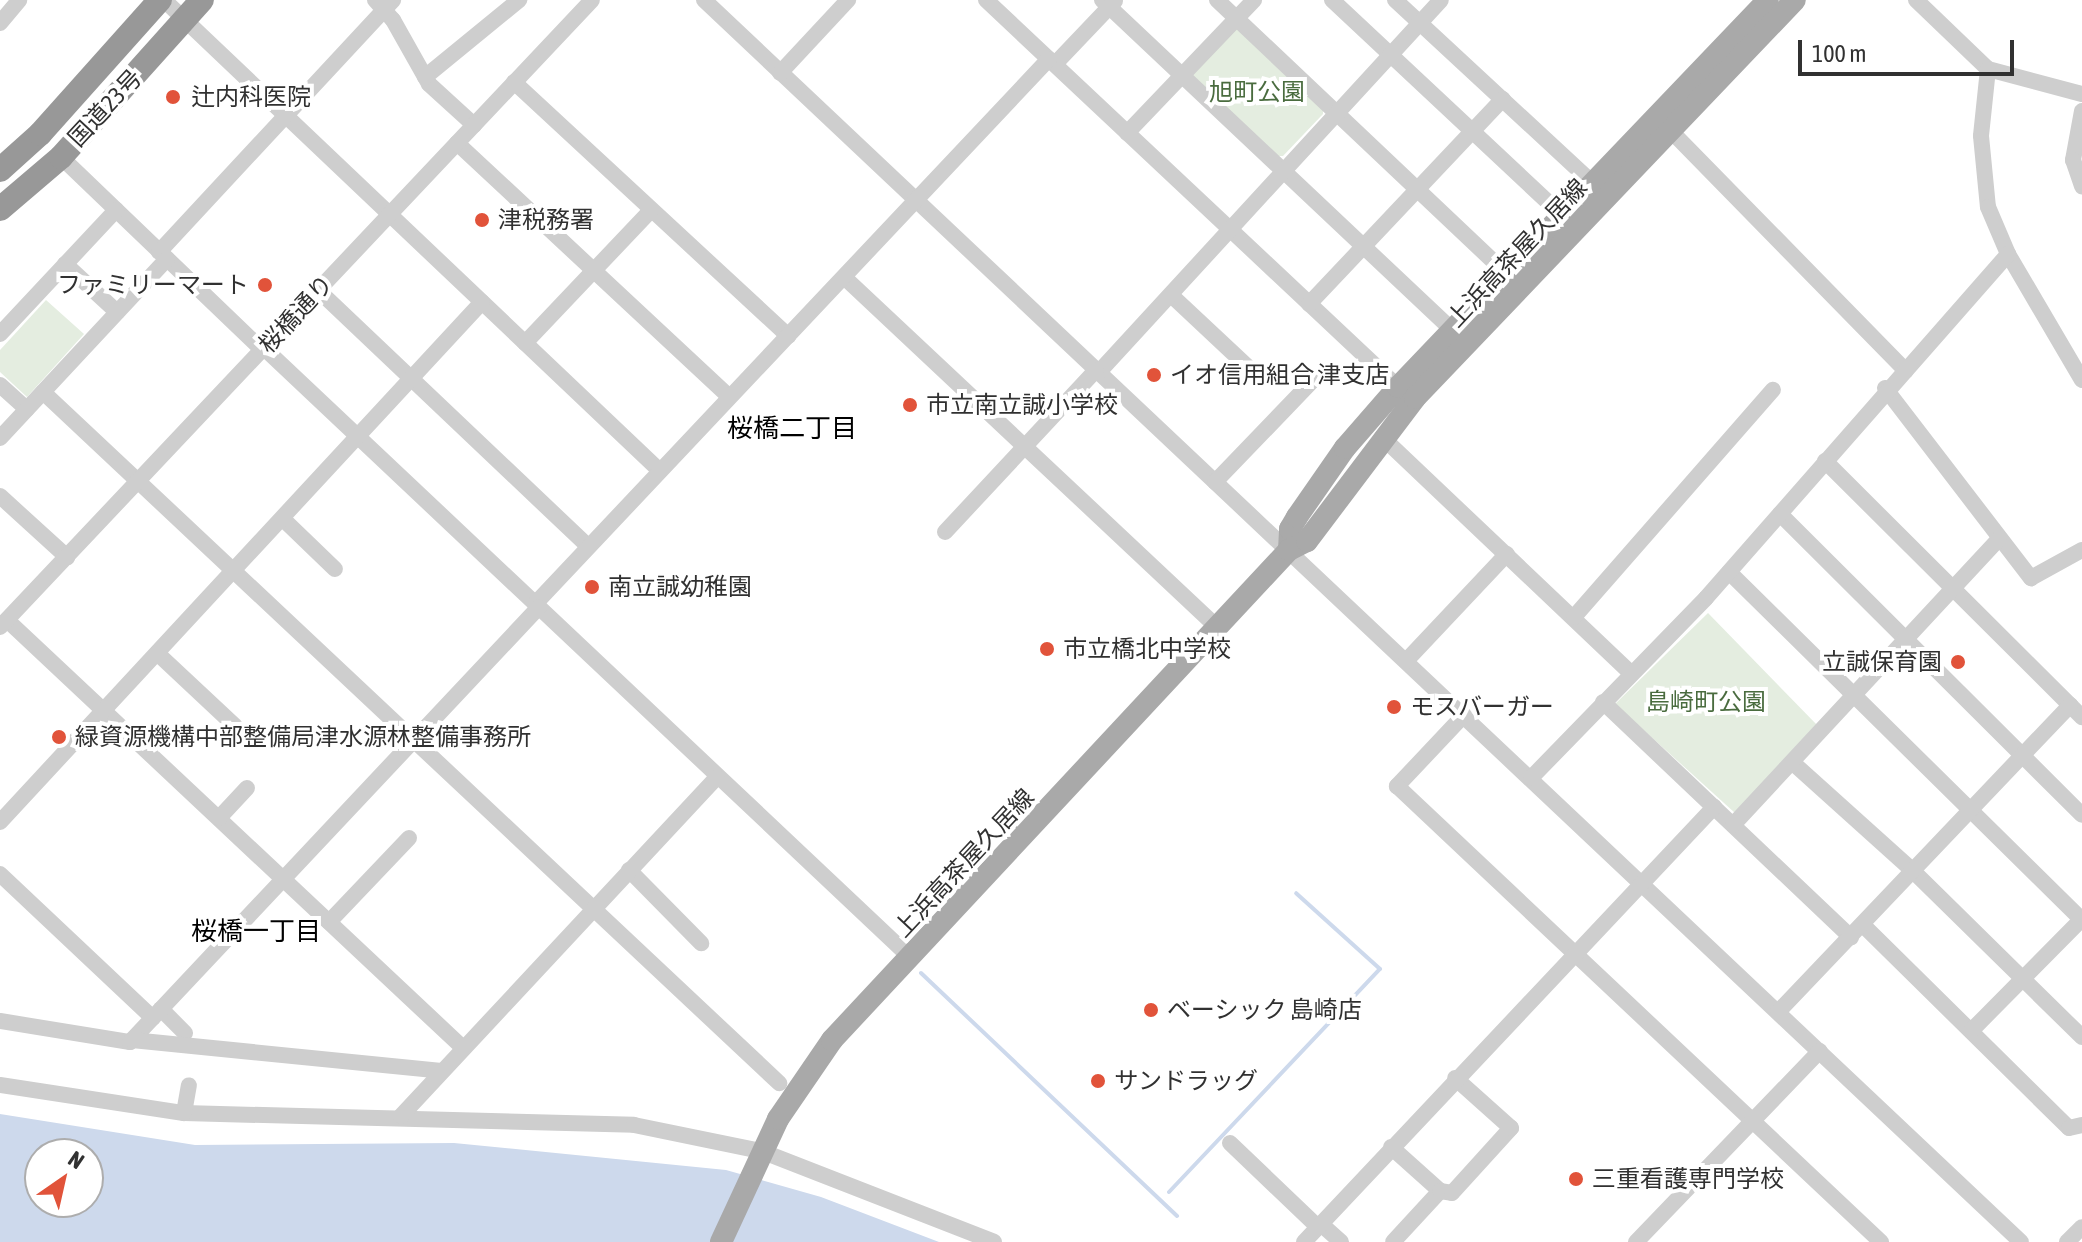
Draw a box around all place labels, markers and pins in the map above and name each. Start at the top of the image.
place label: 辻内科医院 [191,83,311,111]
marker: 辻内科医院 [162,86,184,108]
place label: 津税務署 [498,206,594,234]
marker: 津税務署 [473,211,491,229]
place label: ファミリーマート [57,271,249,299]
marker: ファミリーマート [256,276,274,294]
place label: イオ信用組合 津支店 [1170,361,1389,389]
marker: イオ信用組合 津支店 [1145,366,1163,384]
place label: 市立南立誠小学校 [926,391,1118,419]
marker: 市立南立誠小学校 [901,396,919,414]
place label: 南立誠幼稚園 [608,573,752,601]
marker: 南立誠幼稚園 [583,578,601,596]
place label: 市立橋北中学校 [1063,635,1231,663]
marker: 市立橋北中学校 [1038,640,1056,658]
place label: 立誠保育園 [1822,648,1942,676]
marker: 立誠保育園 [1949,653,1967,671]
place label: モスバーガー [1410,693,1554,721]
marker: モスバーガー [1385,698,1403,716]
place label: 緑資源機構中部整備局津水源林整備事務所 [75,723,531,751]
marker: 緑資源機構中部整備局津水源林整備事務所 [50,728,68,746]
place label: ベーシック 島崎店 [1167,996,1362,1024]
marker: ベーシック 島崎店 [1142,1001,1160,1019]
place label: サンドラッグ [1114,1067,1258,1095]
marker: サンドラッグ [1089,1072,1107,1090]
place label: 三重看護専門学校 [1592,1165,1784,1193]
marker: 三重看護専門学校 [1567,1170,1585,1188]

